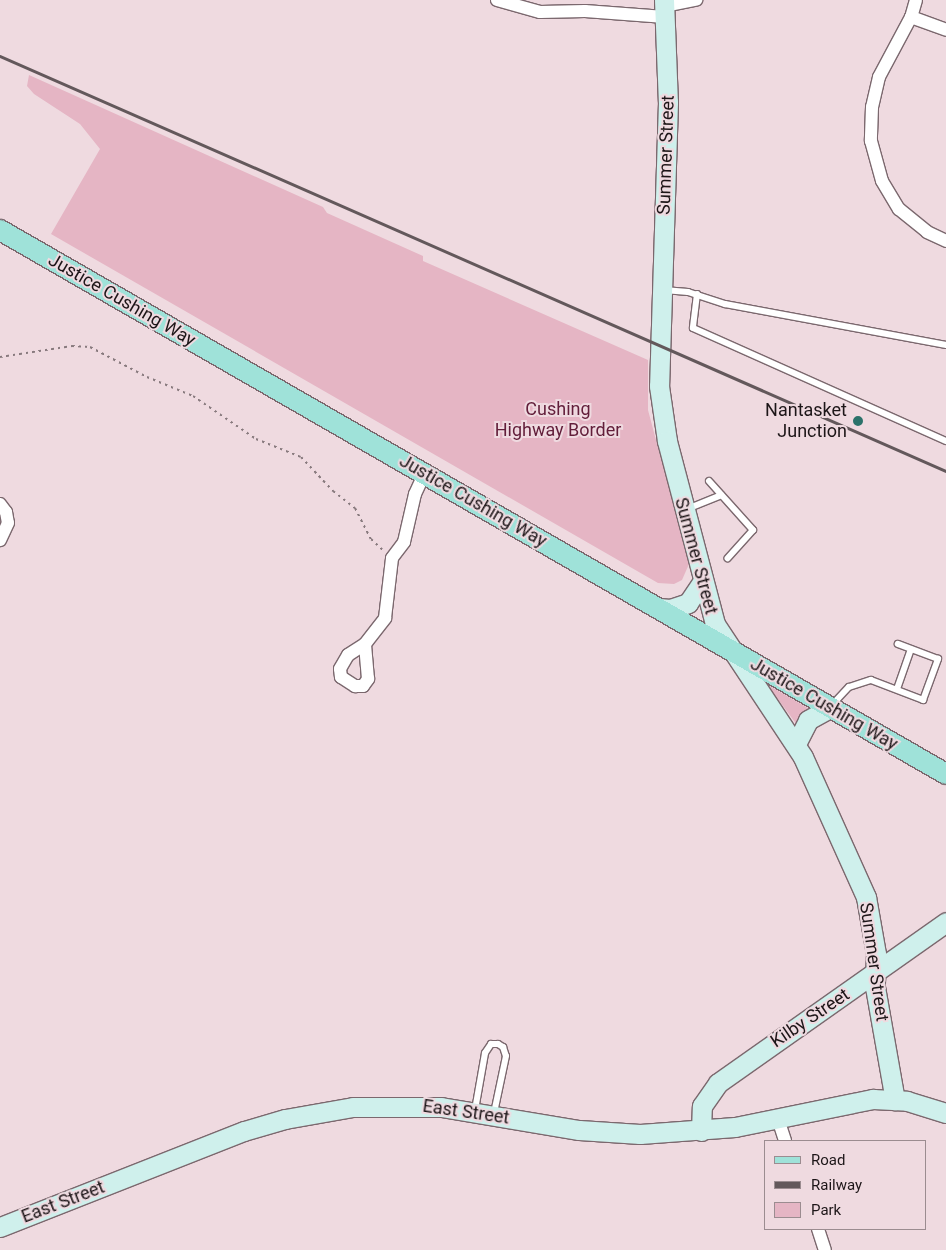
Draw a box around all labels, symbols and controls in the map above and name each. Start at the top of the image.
street label: Summer Street [653,95,679,215]
street label: Justice Cushing Way [45,249,199,351]
park label: Cushing Highway Border [495,399,621,442]
place label: Nantasket Junction [765,400,847,442]
marker: Nantasket Junction [851,414,865,428]
street label: Justice Cushing Way [396,450,550,552]
street label: Summer Street [670,495,722,617]
street label: Justice Cushing Way [747,653,901,755]
street label: Summer Street [855,901,893,1023]
street label: Kilby Street [766,984,854,1052]
street label: East Street [421,1095,511,1129]
legend [764,1140,926,1230]
text: Road [811,1151,845,1169]
street label: East Street [18,1176,108,1228]
text: Railway [811,1176,862,1194]
text: Park [811,1201,841,1219]

